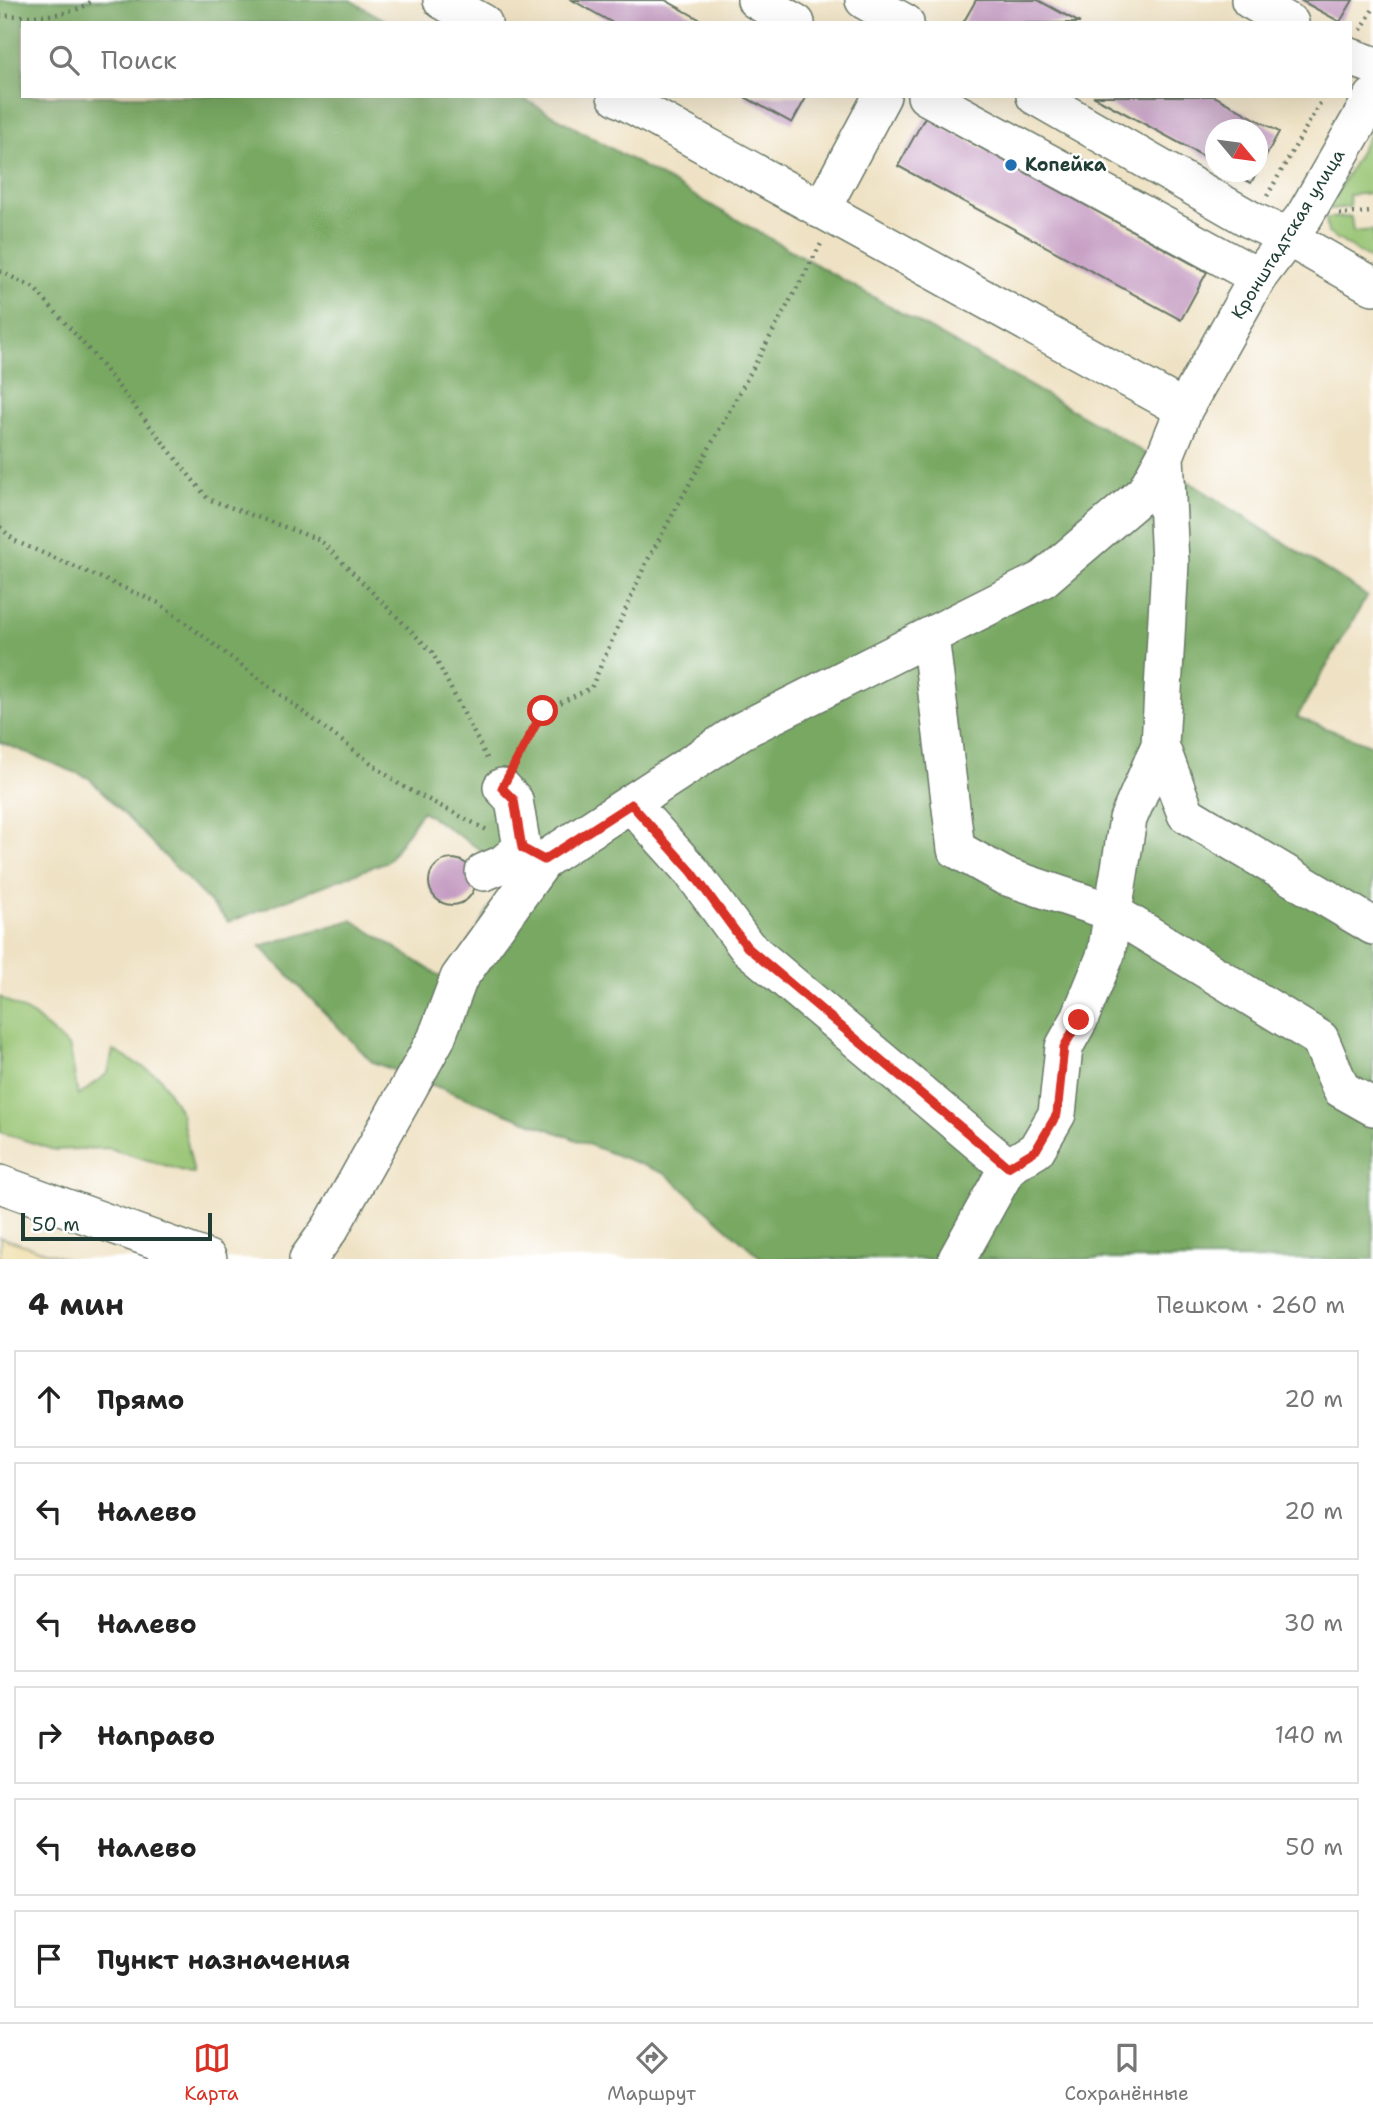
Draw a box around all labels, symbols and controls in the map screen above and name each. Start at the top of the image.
search box [21,21,1352,98]
icon: search [45,41,83,79]
text: Поиск [101,42,177,77]
north arrow [1205,119,1268,182]
street label: Кронштадтская улица [1226,144,1350,324]
place label: Копейка [1025,153,1107,177]
marker: Копейка [1003,157,1019,173]
route start [527,695,558,726]
route end [1063,1004,1094,1035]
scale bar [21,1210,212,1242]
text: 50 m [32,1212,80,1237]
text: 4 мин [28,1284,124,1325]
text: Пешком · 260 m [1157,1290,1345,1320]
icon: ahead [30,1380,68,1418]
text: Прямо [97,1382,185,1417]
text: 20 m [1284,1384,1343,1414]
icon: left [30,1492,68,1530]
text: Налево [97,1494,197,1529]
text: 20 m [1284,1496,1343,1526]
icon: left [30,1604,68,1642]
text: Налево [97,1606,197,1641]
text: 30 m [1284,1608,1343,1638]
icon: right [30,1716,68,1754]
text: Направо [97,1718,215,1753]
text: 140 m [1275,1720,1343,1750]
icon: left [30,1828,68,1866]
text: Налево [97,1830,197,1865]
text: 50 m [1285,1832,1343,1862]
icon: arrive [30,1940,68,1978]
text: Пункт назначения [97,1942,350,1977]
tab: Карта [184,2039,239,2106]
tab: Маршрут [607,2039,696,2106]
tab: Сохранённые [1065,2039,1189,2106]

